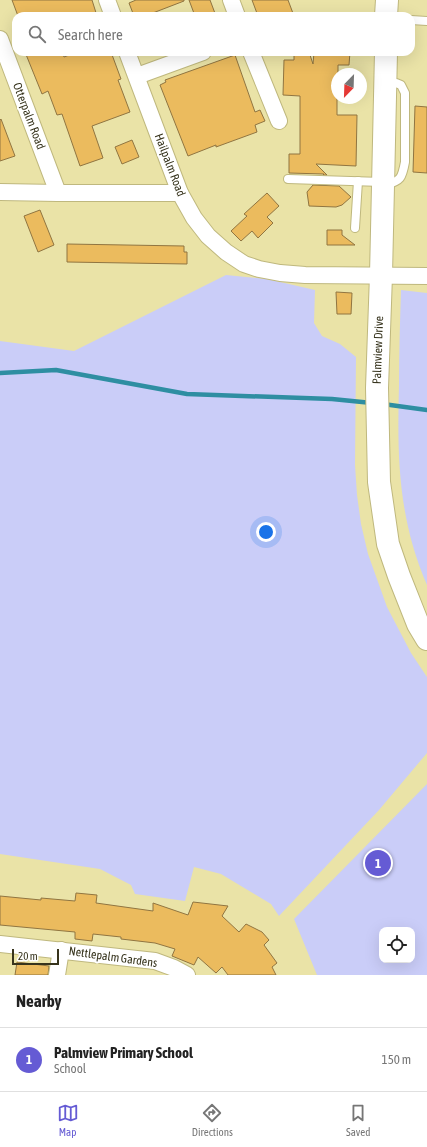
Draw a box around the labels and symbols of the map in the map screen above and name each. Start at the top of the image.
north arrow [331,68,367,104]
street label: Otterpalm Road [10,81,48,151]
street label: Hailpalm Road [152,132,188,198]
street label: Palmview Drive [370,316,386,384]
your location [256,522,276,542]
pin: 1 [365,848,391,878]
street label: Nettlepalm Gardens [68,944,158,970]
scale bar [12,947,59,966]

